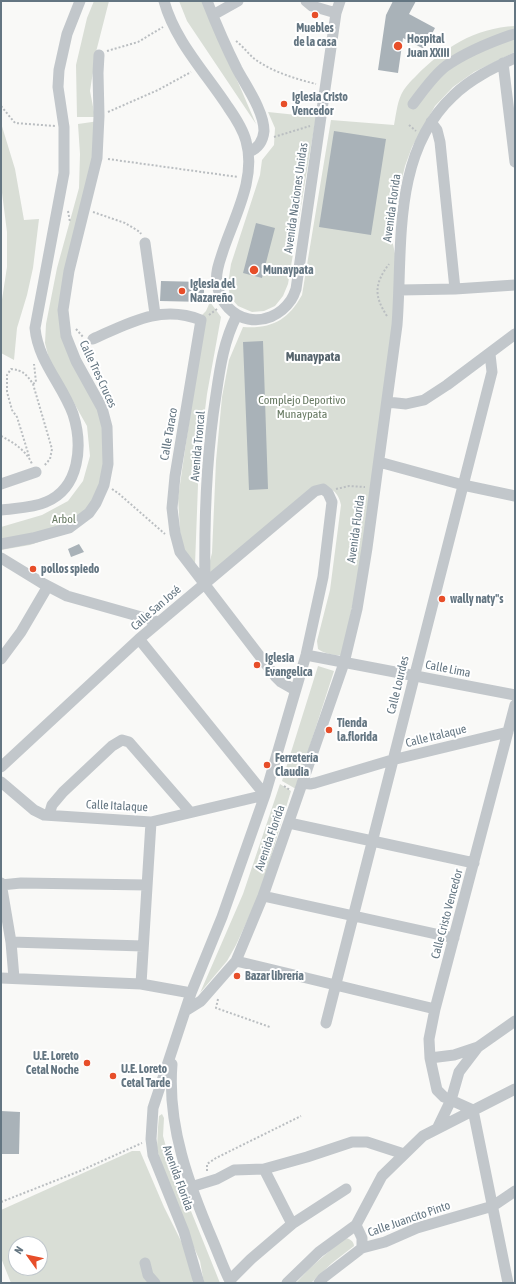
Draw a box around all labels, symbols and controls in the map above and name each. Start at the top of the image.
marker: Muebles de la casa [310,10,320,20]
place label: Muebles de la casa [293,21,337,49]
place label: Hospital Juan XXIII [407,32,450,60]
marker: Hospital Juan XXIII [392,40,404,52]
place label: Iglesia Cristo Vencedor [292,90,348,118]
marker: Iglesia Cristo Vencedor [279,99,289,109]
street label: Avenida Naciones Unidas [281,142,311,254]
street label: Avenida Florida [380,173,404,243]
place label: Munaypata [263,263,313,277]
marker: Munaypata [248,264,260,276]
place label: Iglesia del Nazareño [190,277,235,305]
marker: Iglesia del Nazareño [177,286,187,296]
street label: Calle Tres Cruces [76,338,120,410]
district label: Munaypata [286,349,340,365]
park label: Complejo Deportivo Munaypata [258,393,346,421]
street label: Calle Taraco [157,407,181,461]
street label: Avenida Troncal [188,410,208,482]
street label: Avenida Florida [344,494,368,564]
park label: Arbol [52,512,76,526]
place label: pollos spiedo [41,562,99,576]
marker: pollos spiedo [28,564,38,574]
street label: Calle San José [128,582,184,634]
place label: wally naty"s [450,592,503,606]
marker: wally naty"s [437,594,447,604]
place label: Iglesia Evangelica [265,651,313,679]
street label: Calle Lourdes [384,654,412,716]
street label: Calle Lima [424,658,472,680]
marker: Iglesia Evangelica [252,660,262,670]
place label: Tienda la.florida [337,716,377,744]
street label: Calle Italaque [404,722,468,750]
marker: Tienda la.florida [324,725,334,735]
place label: Ferretería Claudia [275,751,318,779]
marker: Ferretería Claudia [262,760,272,770]
street label: Calle Italaque [86,797,148,815]
street label: Avenida Florida [252,803,288,873]
street label: Calle Cristo Vencedor [428,868,466,960]
place label: Bazar librería [245,969,304,983]
marker: Bazar librería [232,971,242,981]
place label: U.E. Loreto Cetal Noche [26,1049,79,1077]
marker: U.E. Loreto Cetal Noche [82,1058,92,1068]
place label: U.E. Loreto Cetal Tarde [121,1062,170,1090]
marker: U.E. Loreto Cetal Tarde [108,1071,118,1081]
street label: Avenida Florida [159,1143,197,1213]
street label: Calle Juancito Pinto [366,1198,452,1240]
north arrow [8,1236,48,1276]
text: N [12,1244,26,1256]

